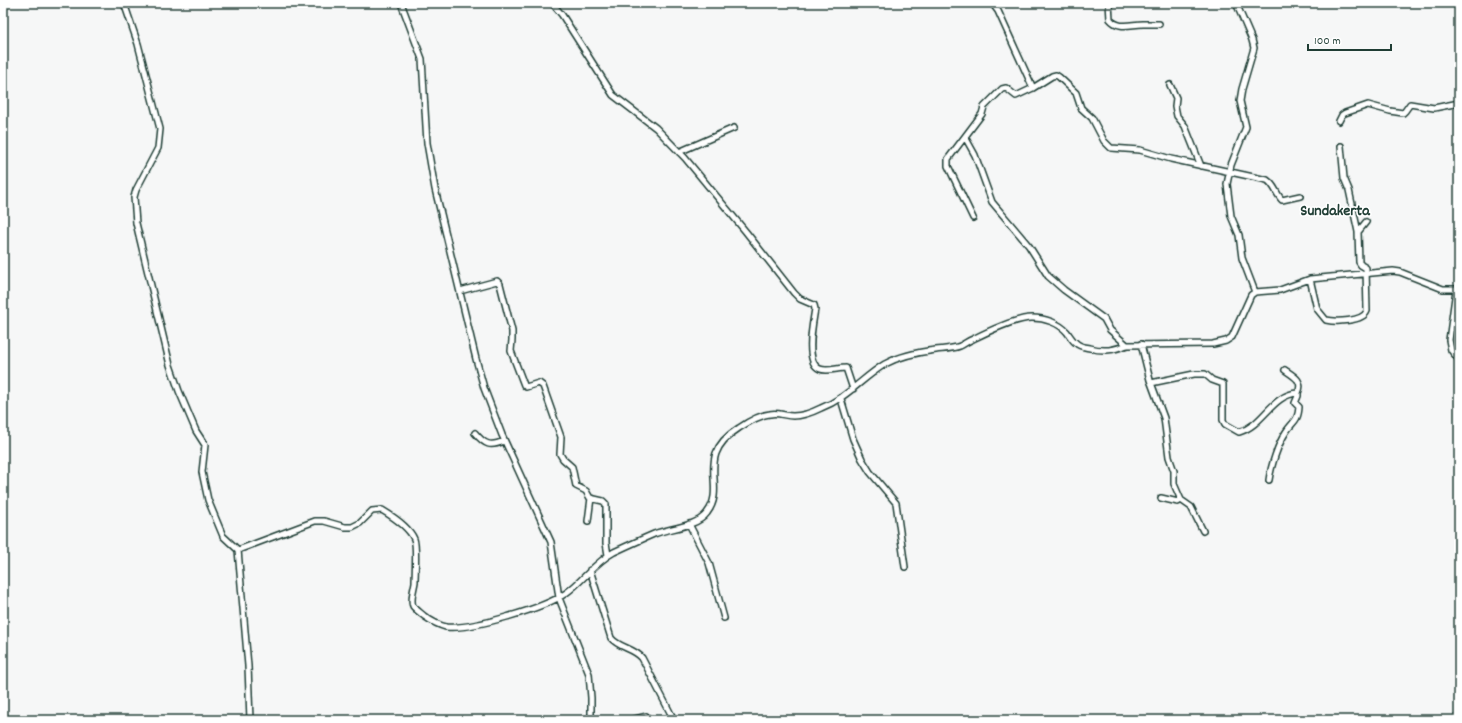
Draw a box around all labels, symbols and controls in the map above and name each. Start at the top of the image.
scale bar [1308,26,1391,52]
text: 100 m [1314,33,1341,50]
district label: Sundakerta [1300,200,1371,223]

